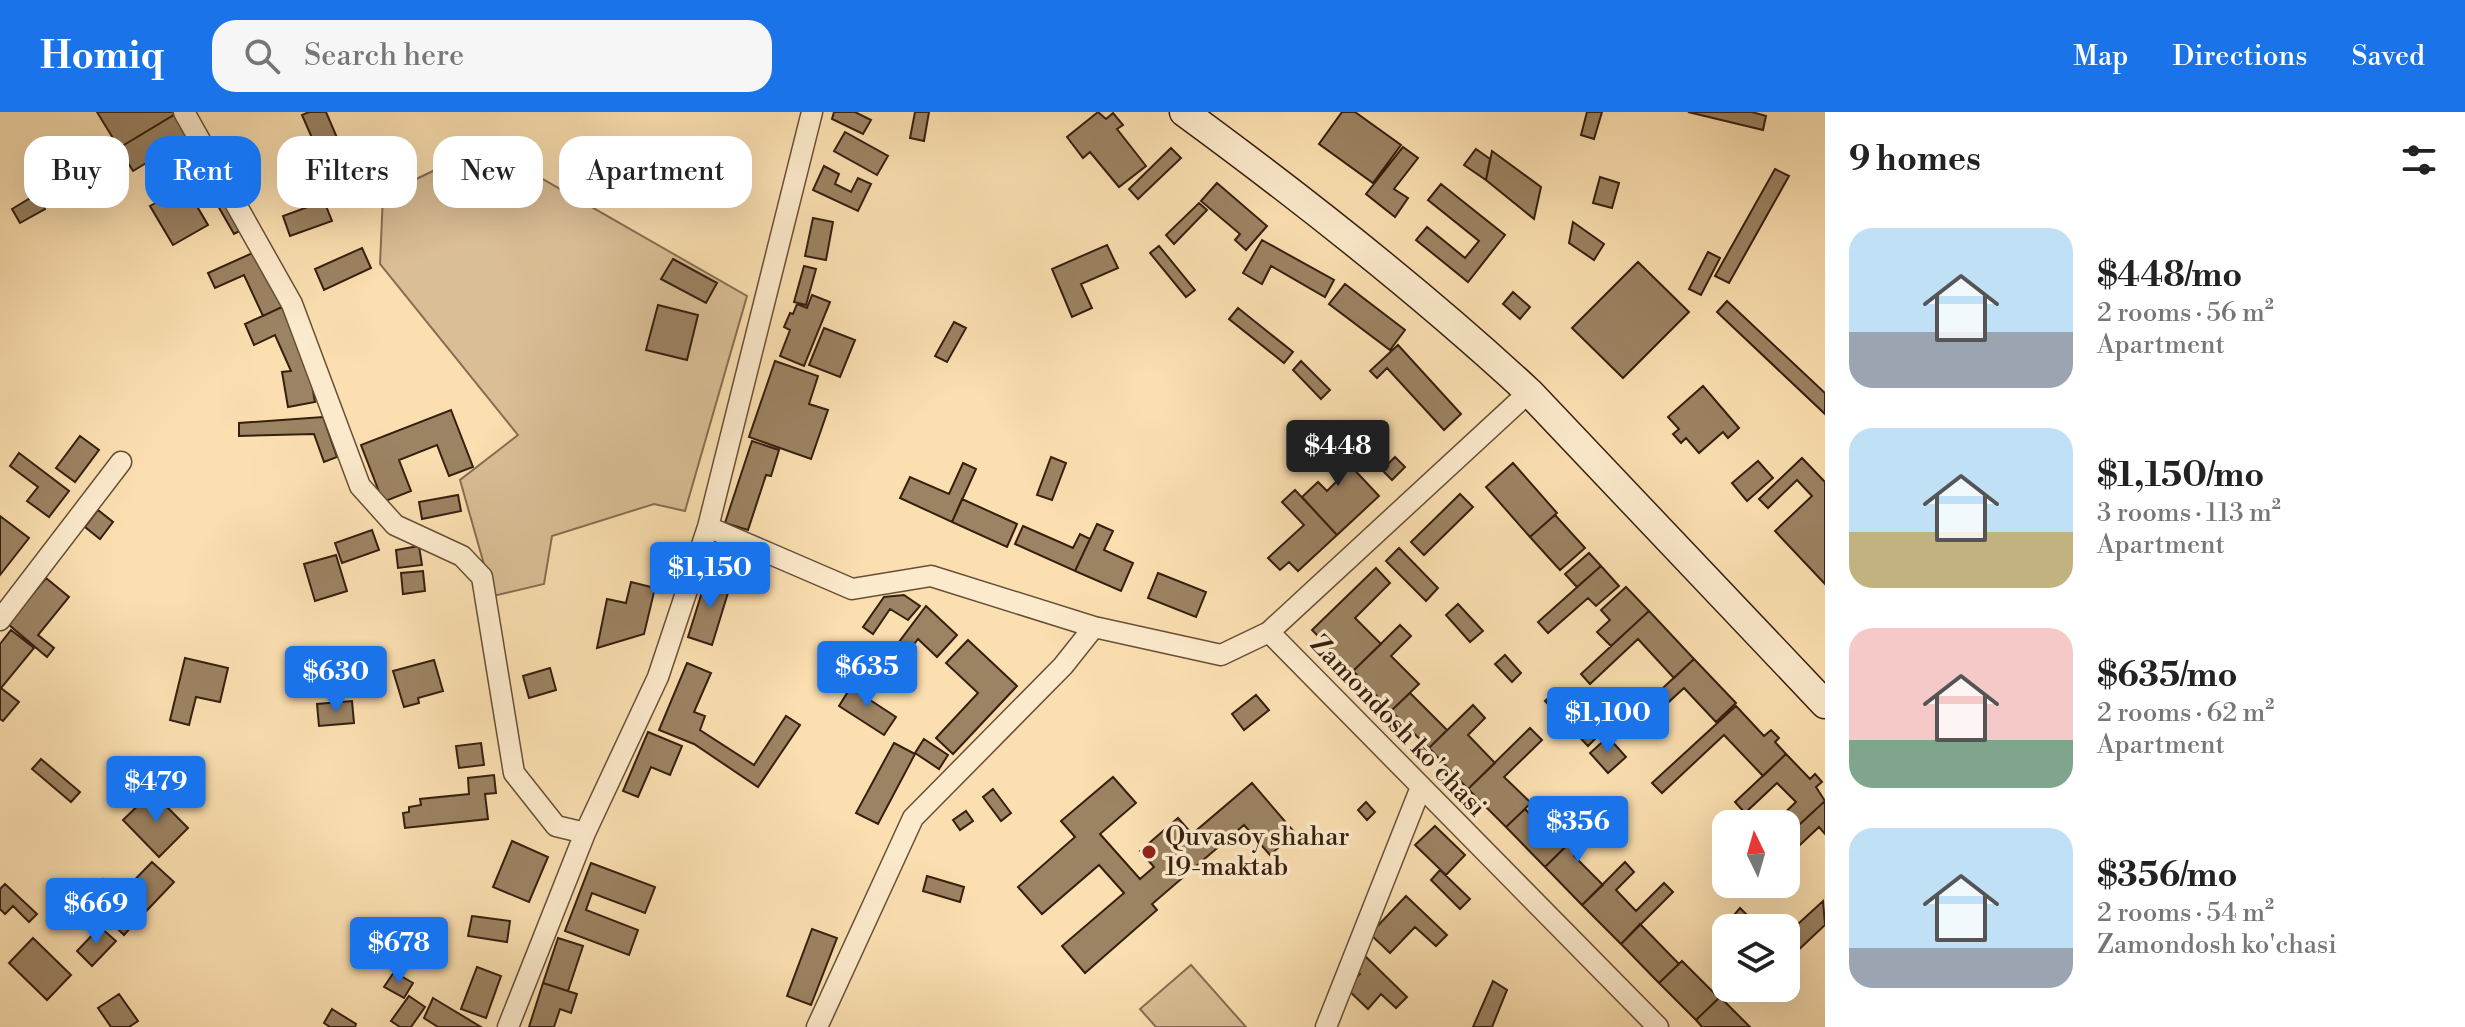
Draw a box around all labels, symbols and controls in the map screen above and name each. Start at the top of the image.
search box [212,20,772,92]
text: Homiq [40,33,164,80]
icon: search [240,34,284,78]
text: Search here [304,37,464,75]
text: Map [2073,39,2128,74]
text: Directions [2172,39,2307,74]
text: Saved [2351,39,2425,74]
chip: Buy [24,136,129,208]
chip: Rent [145,136,261,208]
chip: Filters [277,136,417,208]
chip: New [433,136,543,208]
chip: Apartment [559,136,752,208]
icon: filters [2397,138,2441,182]
text: 9 homes [1849,139,1981,181]
text: $448/mo [2097,255,2242,297]
icon: home [1913,260,2009,356]
text: 2 rooms · 56 m² [2097,297,2274,329]
text: Apartment [2097,329,2225,361]
pin: $448 [1291,420,1385,488]
text: $448 [1304,430,1372,462]
text: $1,150/mo [2097,455,2264,497]
icon: home [1913,460,2009,556]
text: 3 rooms · 113 m² [2097,497,2281,529]
text: Apartment [2097,529,2225,561]
pin: $1,150 [645,542,775,610]
text: $1,150 [668,552,752,584]
street label: Zamondosh ko'chasi [1303,629,1493,823]
pin: $635 [820,641,914,709]
pin: $630 [289,646,383,714]
text: $635 [835,651,899,683]
text: $635/mo [2097,655,2238,697]
text: $630 [303,656,369,688]
icon: home [1913,660,2009,756]
pin: $1,100 [1543,687,1673,755]
text: $1,100 [1565,697,1651,729]
text: 2 rooms · 62 m² [2097,697,2274,729]
text: Apartment [2097,729,2225,761]
pin: $479 [109,756,203,824]
text: $479 [124,766,188,798]
pin: $356 [1531,796,1625,864]
text: $356 [1546,806,1610,838]
north arrow [1712,810,1800,898]
map controls [1712,810,1800,1002]
place label: Quvasoy shahar 19-maktab [1165,821,1350,883]
marker: Quvasoy shahar 19-maktab [1140,843,1158,861]
text: $356/mo [2097,855,2238,897]
icon: home [1913,860,2009,956]
pin: $669 [49,878,143,946]
text: $669 [64,888,128,920]
text: 2 rooms · 54 m² [2097,897,2274,929]
button: layers [1712,914,1800,1002]
pin: $678 [352,917,446,985]
text: $678 [368,927,430,959]
text: Zamondosh ko'chasi [2097,929,2337,961]

